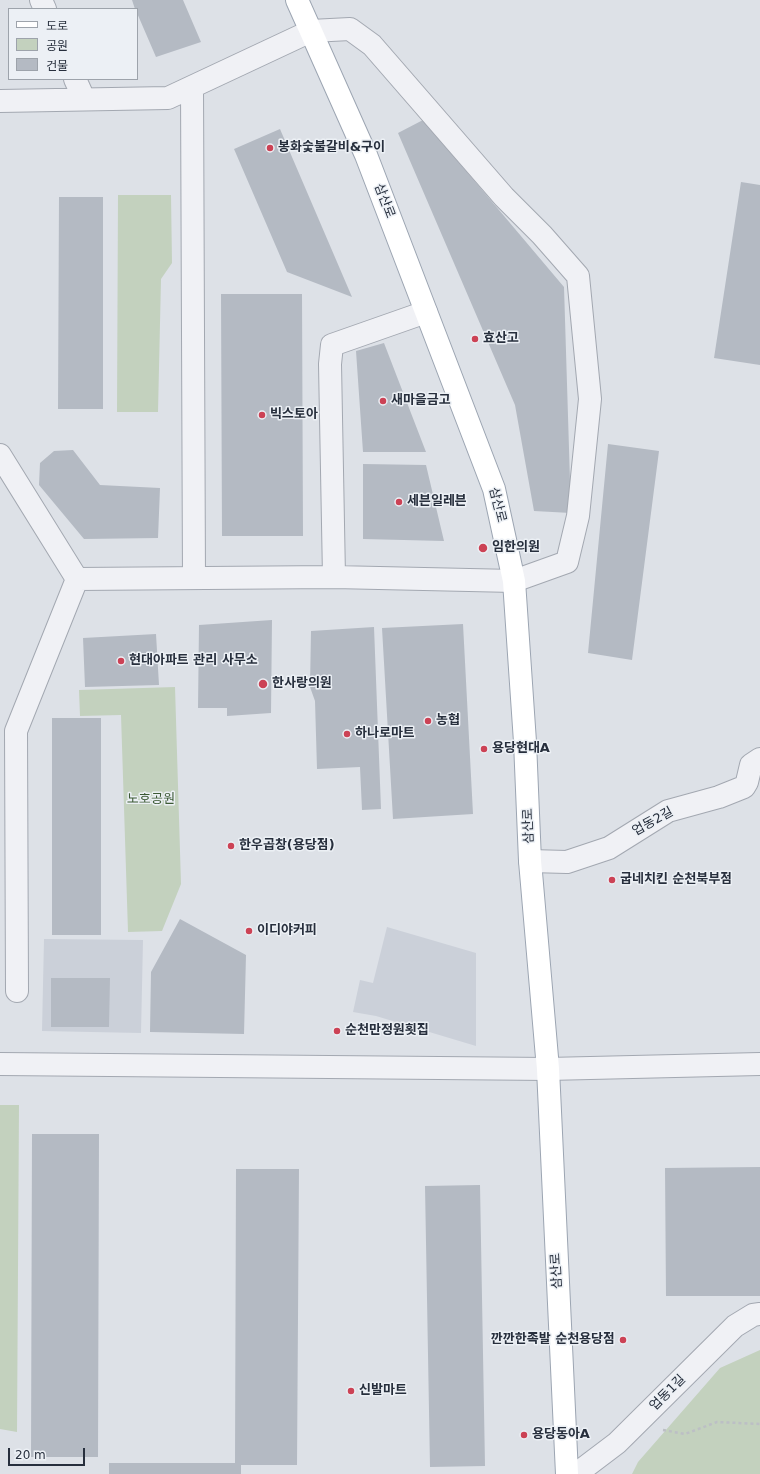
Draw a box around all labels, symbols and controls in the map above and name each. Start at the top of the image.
legend [8,8,138,80]
text: 도로 [46,19,68,33]
text: 공원 [46,39,68,53]
text: 건물 [46,59,68,73]
place label: 봉화숯불갈비&구이 [278,140,385,156]
marker: 봉화숯불갈비&구이 [265,143,275,153]
street label: 삼산로 [370,181,398,221]
place label: 효산고 [483,331,519,347]
marker: 효산고 [470,334,480,344]
place label: 새마을금고 [391,393,451,409]
marker: 새마을금고 [378,396,388,406]
place label: 빅스토아 [270,407,318,423]
marker: 빅스토아 [257,410,267,420]
street label: 삼산로 [485,486,509,524]
place label: 세븐일레븐 [407,494,467,510]
marker: 세븐일레븐 [394,497,404,507]
place label: 임한의원 [492,540,540,556]
marker: 임한의원 [477,542,489,554]
place label: 현대아파트 관리 사무소 [129,653,258,669]
marker: 현대아파트 관리 사무소 [116,656,126,666]
place label: 한사랑의원 [272,676,332,692]
marker: 한사랑의원 [257,678,269,690]
place label: 농협 [436,713,460,729]
marker: 농협 [423,716,433,726]
place label: 하나로마트 [355,726,415,742]
marker: 하나로마트 [342,729,352,739]
place label: 용당현대A [492,741,550,757]
marker: 용당현대A [479,744,489,754]
park label: 노호공원 [127,792,175,808]
street label: 업동2길 [630,804,676,840]
street label: 삼산로 [521,808,537,844]
place label: 한우곱창(용당점) [239,838,335,854]
marker: 한우곱창(용당점) [226,841,236,851]
place label: 굽네치킨 순천북부점 [620,872,732,888]
marker: 굽네치킨 순천북부점 [607,875,617,885]
place label: 이디야커피 [257,923,317,939]
marker: 이디야커피 [244,926,254,936]
place label: 순천만정원횟집 [345,1023,429,1039]
marker: 순천만정원횟집 [332,1026,342,1036]
street label: 삼산로 [548,1253,566,1289]
place label: 깐깐한족발 순천용당점 [491,1332,615,1348]
marker: 깐깐한족발 순천용당점 [618,1335,628,1345]
street label: 업동1길 [647,1372,689,1414]
place label: 신발마트 [359,1383,407,1399]
marker: 신발마트 [346,1386,356,1396]
place label: 용당동아A [532,1427,590,1443]
marker: 용당동아A [519,1430,529,1440]
scale bar [10,1440,87,1466]
text: 20 m [15,1448,46,1462]

